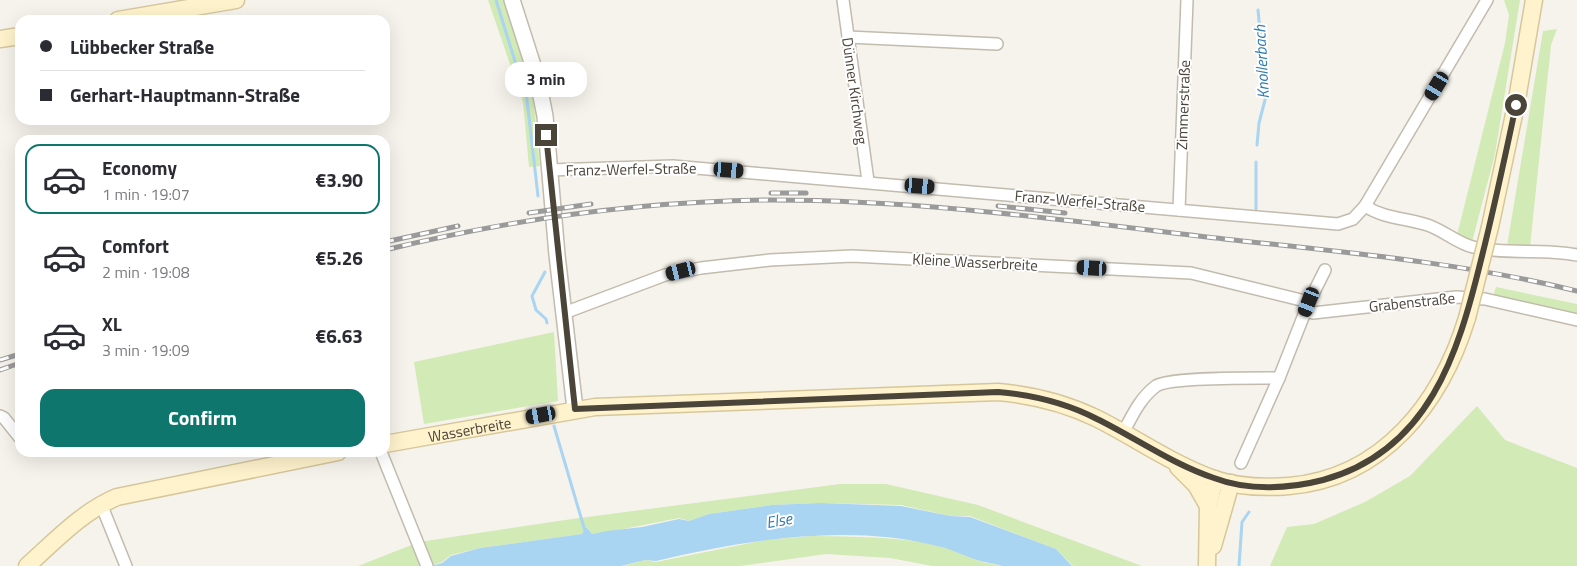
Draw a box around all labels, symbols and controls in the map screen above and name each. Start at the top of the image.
water label: Knollerbach [1247,23,1275,100]
text: Lübbecker Straße [70,32,214,61]
street label: Dünner Kirchweg [836,36,874,146]
street label: Zimmerstraße [1170,59,1196,151]
callout: 3 min [505,62,587,98]
text: 3 min [527,67,565,91]
car [1422,69,1451,103]
text: Gerhart-Hauptmann-Straße [70,80,300,109]
route start [1505,94,1527,116]
route end [535,124,557,146]
text: Economy [102,153,177,182]
street label: Franz-Werfel-Straße [565,156,697,182]
icon: car [42,157,87,202]
car [713,161,744,179]
text: €3.90 [316,165,363,194]
car [904,177,935,195]
text: 1 min · 19:07 [102,182,190,206]
street label: Franz-Werfel-Straße [1014,184,1146,218]
text: Comfort [102,231,169,260]
icon: car [42,235,87,280]
text: €5.26 [316,243,363,272]
street label: Kleine Wasserbreite [912,247,1038,277]
text: 2 min · 19:08 [102,260,190,284]
car [664,260,697,282]
car [1076,260,1107,276]
car [1296,285,1321,319]
street label: Grabenstraße [1368,286,1456,318]
text: XL [102,309,122,338]
icon: car [42,313,87,358]
text: €6.63 [316,321,363,350]
text: 3 min · 19:09 [102,338,190,362]
button: Confirm [40,389,365,447]
car [524,405,557,425]
street label: Wasserbreite [426,410,513,448]
water label: Else [764,506,795,534]

